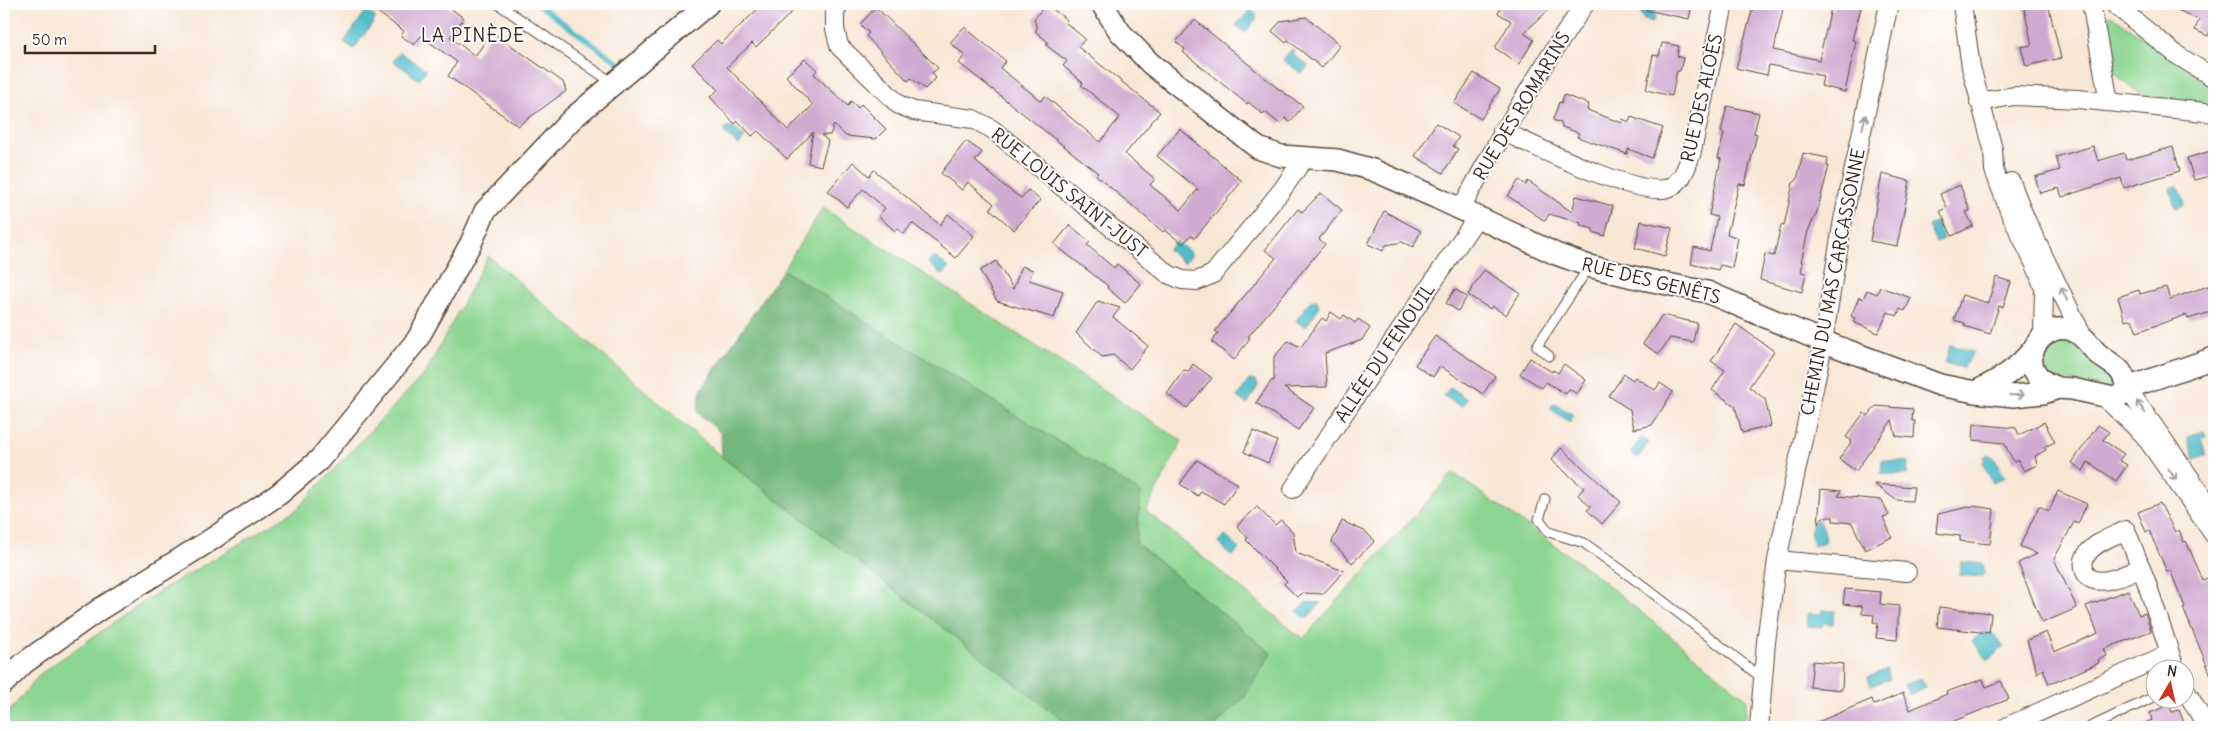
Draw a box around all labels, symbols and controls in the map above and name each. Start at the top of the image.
scale bar [25,22,155,54]
district label: LA PINÈDE [421,23,525,47]
street label: RUE DES ROMARINS [1468,27,1575,184]
text: 50 m [32,30,67,49]
street label: RUE DES ALOÈS [1676,31,1727,164]
one-way arrow [1860,114,1869,130]
street label: RUE LOUIS SAINT-JUST [986,122,1152,263]
street label: CHEMIN DU MAS CARCASSONNE [1795,146,1870,417]
street label: RUE DES GENÊTS [1579,252,1723,309]
street label: ALLÉE DU FENOUIL [1330,279,1440,427]
one-way arrow [2058,287,2068,302]
one-way arrow [2008,390,2025,400]
one-way arrow [2136,400,2146,414]
one-way arrow [2167,467,2177,481]
north arrow [2146,658,2196,708]
text: N [2166,662,2178,681]

